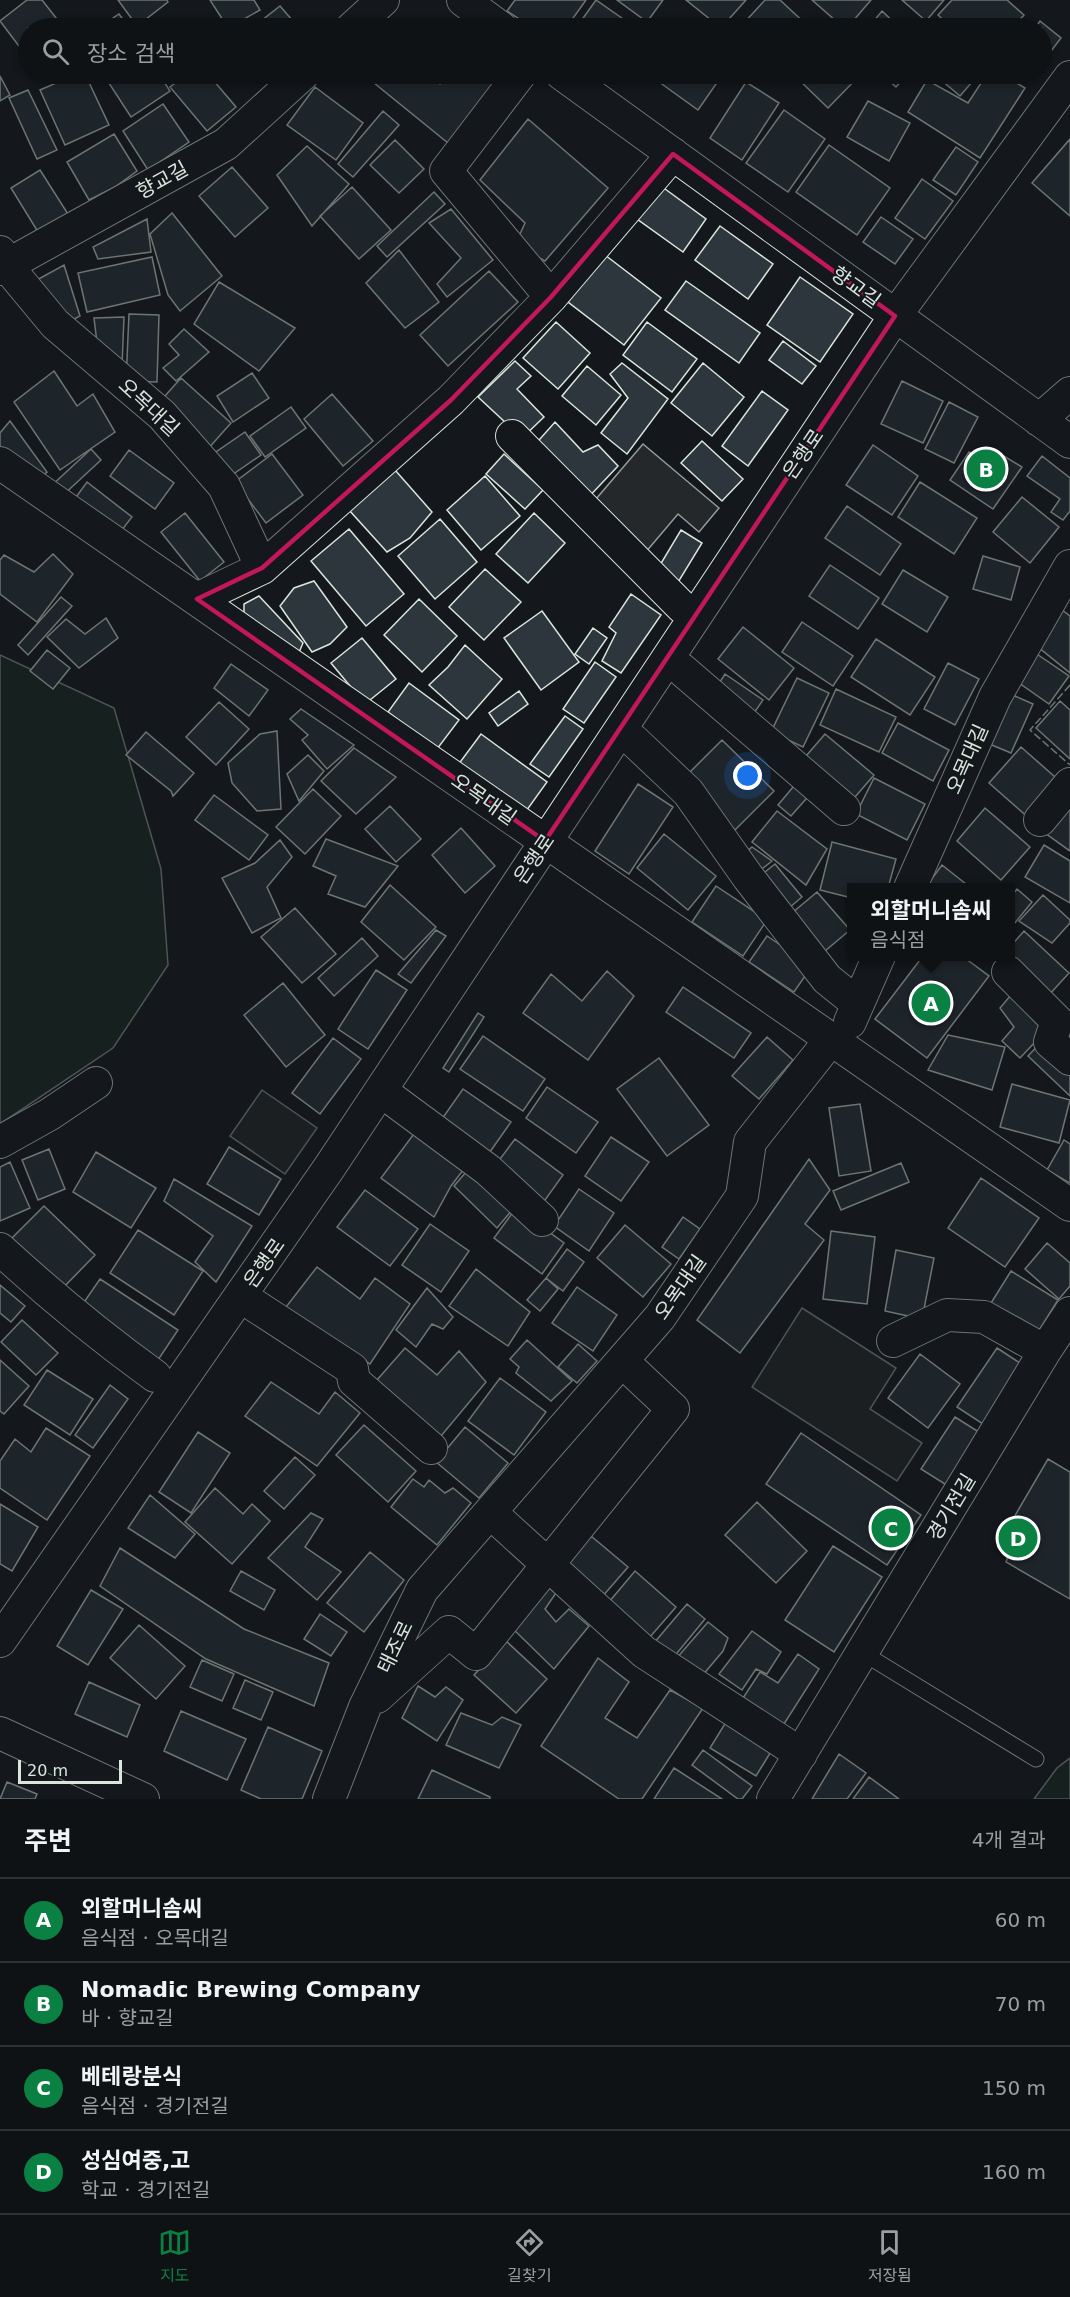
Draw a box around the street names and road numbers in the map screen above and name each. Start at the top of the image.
street label: 향교길 [132,156,192,204]
street label: 향교길 [827,261,885,313]
street label: 오목대길 [114,373,184,441]
street label: 은행로 [778,424,828,484]
street label: 오목대길 [941,720,993,798]
street label: 오목대길 [447,768,521,830]
street label: 은행로 [509,829,559,889]
street label: 은행로 [238,1234,290,1292]
street label: 오목대길 [649,1250,711,1324]
street label: 경기전길 [922,1469,980,1545]
street label: 태조로 [372,1617,418,1677]

